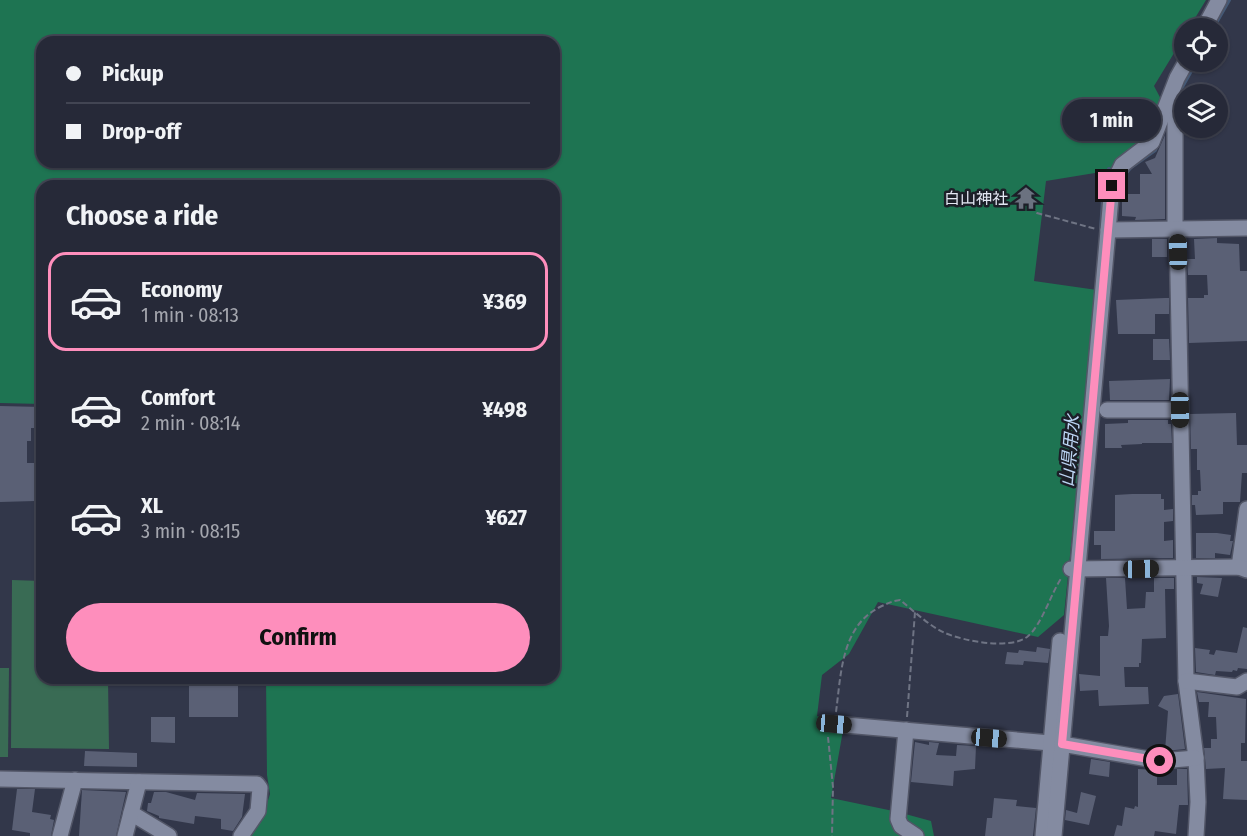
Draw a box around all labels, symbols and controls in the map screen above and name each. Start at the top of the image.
map controls [1174,18,1228,138]
button: locate [1174,18,1228,72]
text: Pickup [102,60,164,87]
button: layers [1174,84,1228,138]
callout: 1 min [1062,99,1162,141]
text: 1 min [1090,108,1133,132]
text: Drop-off [102,118,181,145]
route end [1098,172,1125,199]
temple icon: 白山神社 [1013,185,1039,211]
place label: 白山神社 [944,189,1008,208]
text: Choose a ride [66,200,218,232]
car [1169,234,1187,270]
icon: car [69,275,123,329]
text: Economy [141,276,222,303]
text: ¥369 [483,288,527,315]
text: 1 min · 08:13 [141,303,239,327]
icon: car [69,383,123,437]
text: Comfort [141,384,215,411]
car [1171,392,1189,428]
text: ¥498 [482,396,527,423]
text: 2 min · 08:14 [141,411,240,435]
water label: 山県用水 [1056,412,1084,488]
icon: car [69,491,123,545]
text: XL [141,492,163,519]
text: ¥627 [486,504,527,531]
text: 3 min · 08:15 [141,519,240,543]
car [1123,560,1159,578]
button: Confirm [66,603,530,672]
car [815,713,853,735]
car [970,727,1008,749]
route start [1146,747,1173,774]

